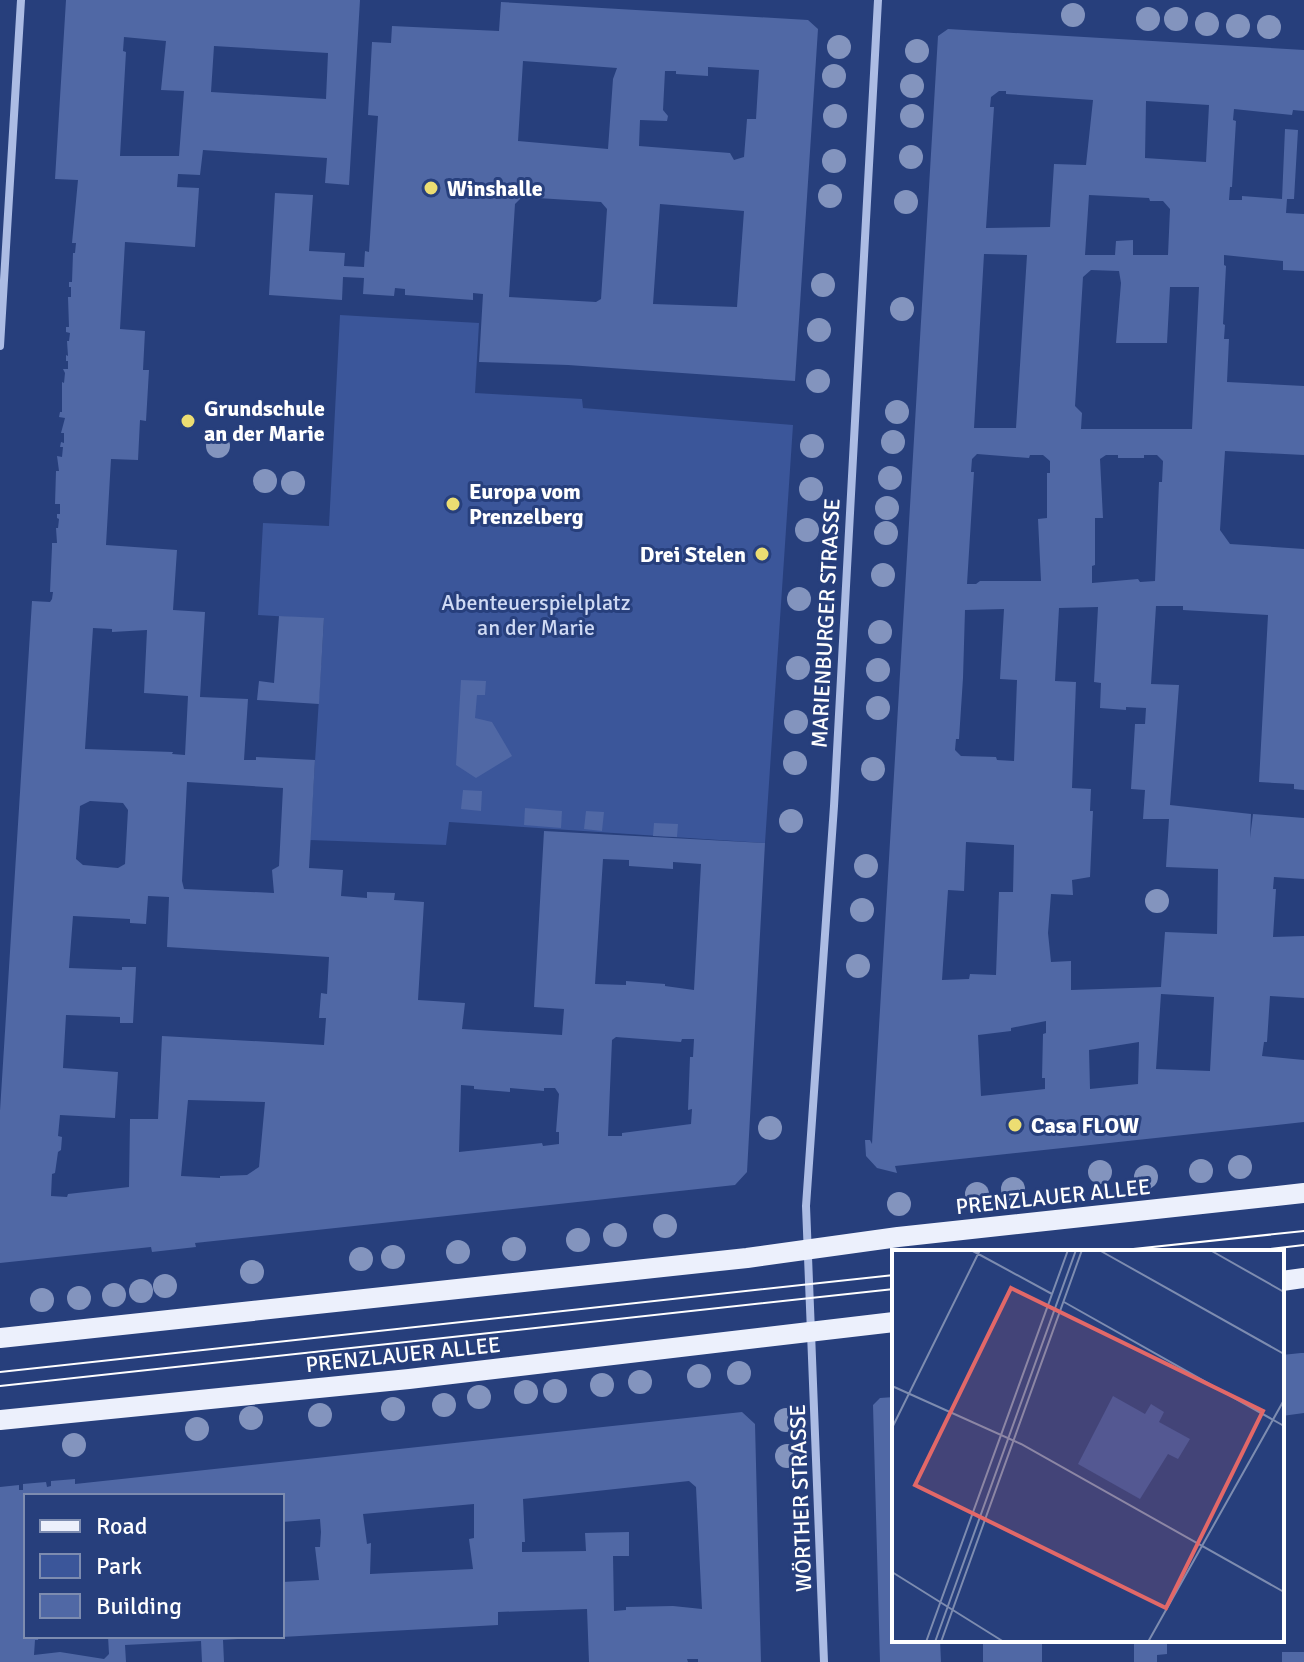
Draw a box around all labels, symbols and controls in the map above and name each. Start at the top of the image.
place label: Winshalle [447,175,543,202]
marker: Winshalle [422,179,440,197]
place label: Grundschule an der Marie [204,395,325,447]
marker: Grundschule an der Marie [179,412,197,430]
place label: Europa vom Prenzelberg [469,478,584,530]
marker: Europa vom Prenzelberg [444,495,462,513]
street label: MARIENBURGER STRASSE [805,498,846,748]
place label: Drei Stelen [640,541,746,568]
marker: Drei Stelen [753,545,771,563]
park label: Abenteuerspielplatz an der Marie [441,589,631,641]
place label: Casa FLOW [1031,1112,1139,1139]
marker: Casa FLOW [1006,1116,1024,1134]
street label: PRENZLAUER ALLEE [954,1173,1152,1220]
inset map [892,1250,1284,1642]
street label: PRENZLAUER ALLEE [304,1331,502,1378]
street label: WÖRTHER STRASSE [784,1404,817,1592]
legend [24,1494,284,1638]
text: Road [96,1511,147,1541]
text: Park [96,1551,142,1581]
text: Building [96,1591,182,1621]

